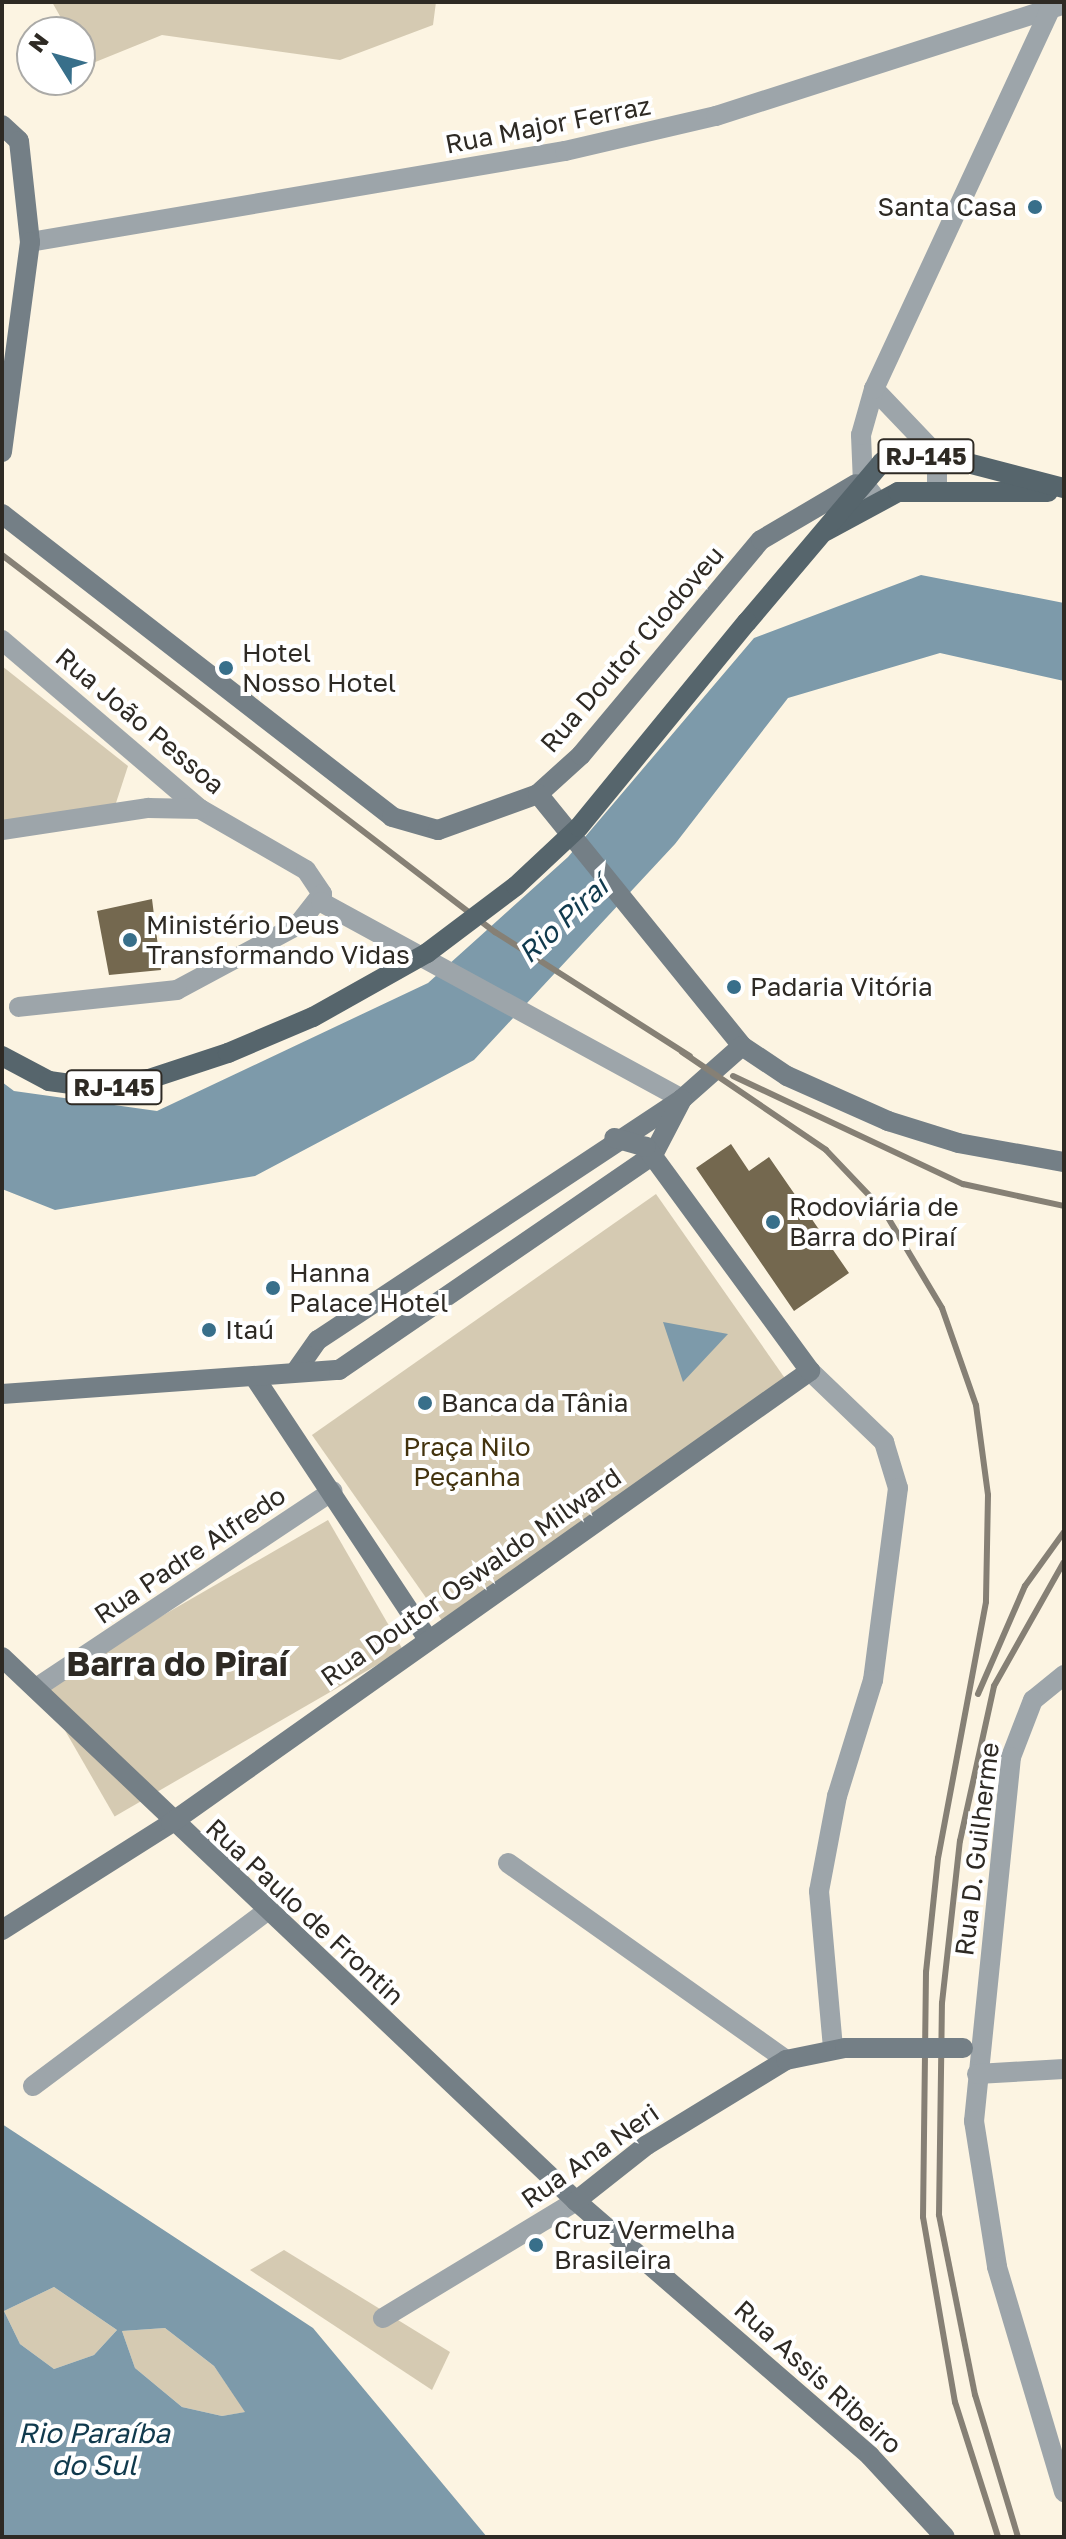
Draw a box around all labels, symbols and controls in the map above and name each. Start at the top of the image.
north arrow [16,16,96,96]
text: N [22,28,54,57]
street label: Rua Major Ferraz [443,90,653,160]
place label: Santa Casa [878,191,1017,223]
marker: Santa Casa [1024,196,1046,218]
road number: RJ-145 [876,436,976,476]
street label: Rua Doutor Clodoveu [534,539,730,759]
place label: Hotel Nosso Hotel [242,637,396,698]
street label: Rua João Pessoa [49,641,231,801]
marker: Hotel Nosso Hotel [217,659,235,677]
water label: Rio Piraí [511,870,615,970]
place label: Ministério Deus Transformando Vidas [146,909,410,970]
marker: Ministério Deus Transformando Vidas [121,931,139,949]
place label: Padaria Vitória [750,971,933,1003]
marker: Padaria Vitória [725,978,743,996]
road number: RJ-145 [64,1067,164,1107]
place label: Rodoviária de Barra do Piraí [789,1191,959,1252]
marker: Rodoviária de Barra do Piraí [764,1213,782,1231]
place label: Hanna Palace Hotel [289,1257,448,1318]
marker: Hanna Palace Hotel [264,1279,282,1297]
place label: Itaú [225,1314,274,1346]
marker: Itaú [200,1321,218,1339]
place label: Banca da Tânia [441,1387,629,1419]
marker: Banca da Tânia [416,1394,434,1412]
park label: Praça Nilo Peçanha [403,1431,531,1492]
street label: Rua Doutor Oswaldo Milward [315,1461,627,1693]
street label: Rua Padre Alfredo [89,1480,291,1630]
district label: Barra do Piraí [66,1644,288,1684]
street label: Rua D. Guilherme [948,1741,1006,1957]
street label: Rua Paulo de Frontin [200,1812,410,2012]
street label: Rua Ana Neri [515,2097,665,2215]
place label: Cruz Vermelha Brasileira [554,2214,735,2276]
marker: Cruz Vermelha Brasileira [525,2234,547,2256]
street label: Rua Assis Ribeiro [728,2294,908,2460]
water label: Rio Paraíba do Sul [18,2416,170,2482]

